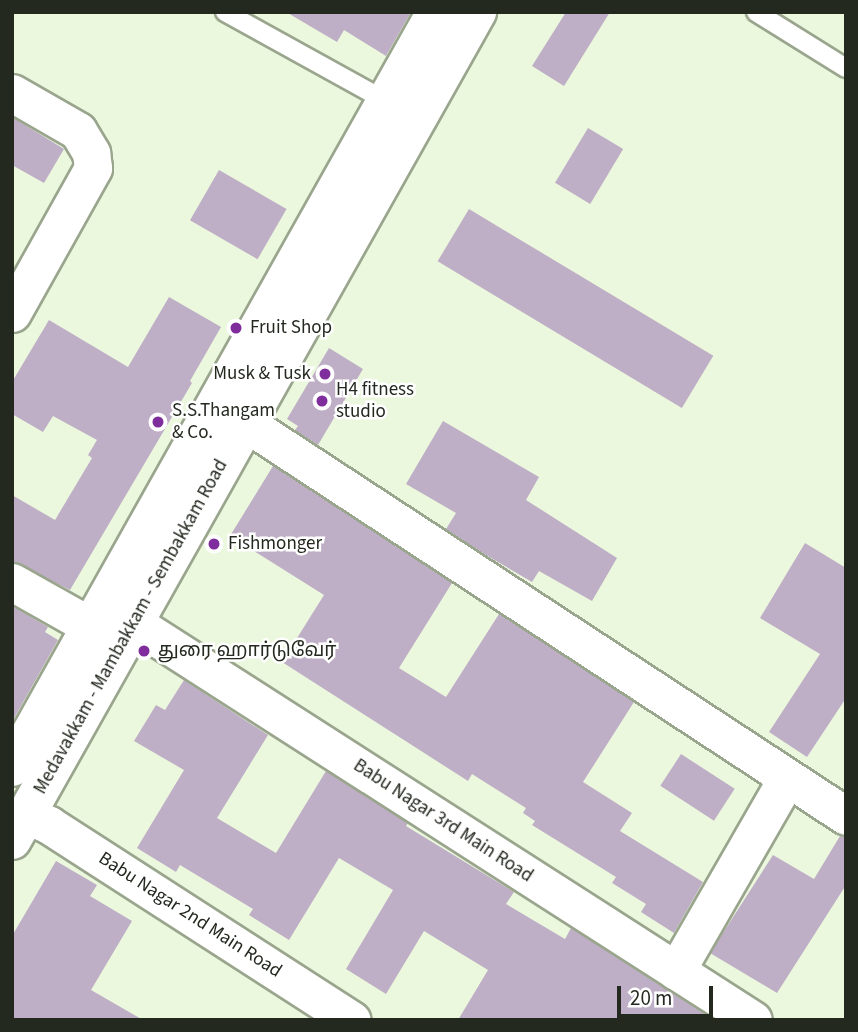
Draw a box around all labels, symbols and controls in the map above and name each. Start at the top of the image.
place label: Fruit Shop [250,317,332,339]
marker: Fruit Shop [228,320,244,336]
place label: Musk & Tusk [213,363,311,385]
marker: Musk & Tusk [317,366,333,382]
place label: H4 fitness studio [336,379,414,423]
marker: H4 fitness studio [314,393,330,409]
place label: S.S.Thangam & Co. [172,400,275,444]
marker: S.S.Thangam & Co. [150,414,166,430]
street label: Medavakkam - Mambakkam - Sembakkam Road [29,456,233,798]
place label: Fishmonger [228,533,322,555]
marker: Fishmonger [206,536,222,552]
place label: துரை ஹார்டுவேர் [158,640,336,662]
marker: துரை ஹார்டுவேர் [136,643,152,659]
street label: Babu Nagar 3rd Main Road [349,754,537,888]
street label: Babu Nagar 2nd Main Road [94,847,286,983]
scale bar [620,972,716,1016]
text: 20 m [630,983,672,1013]

